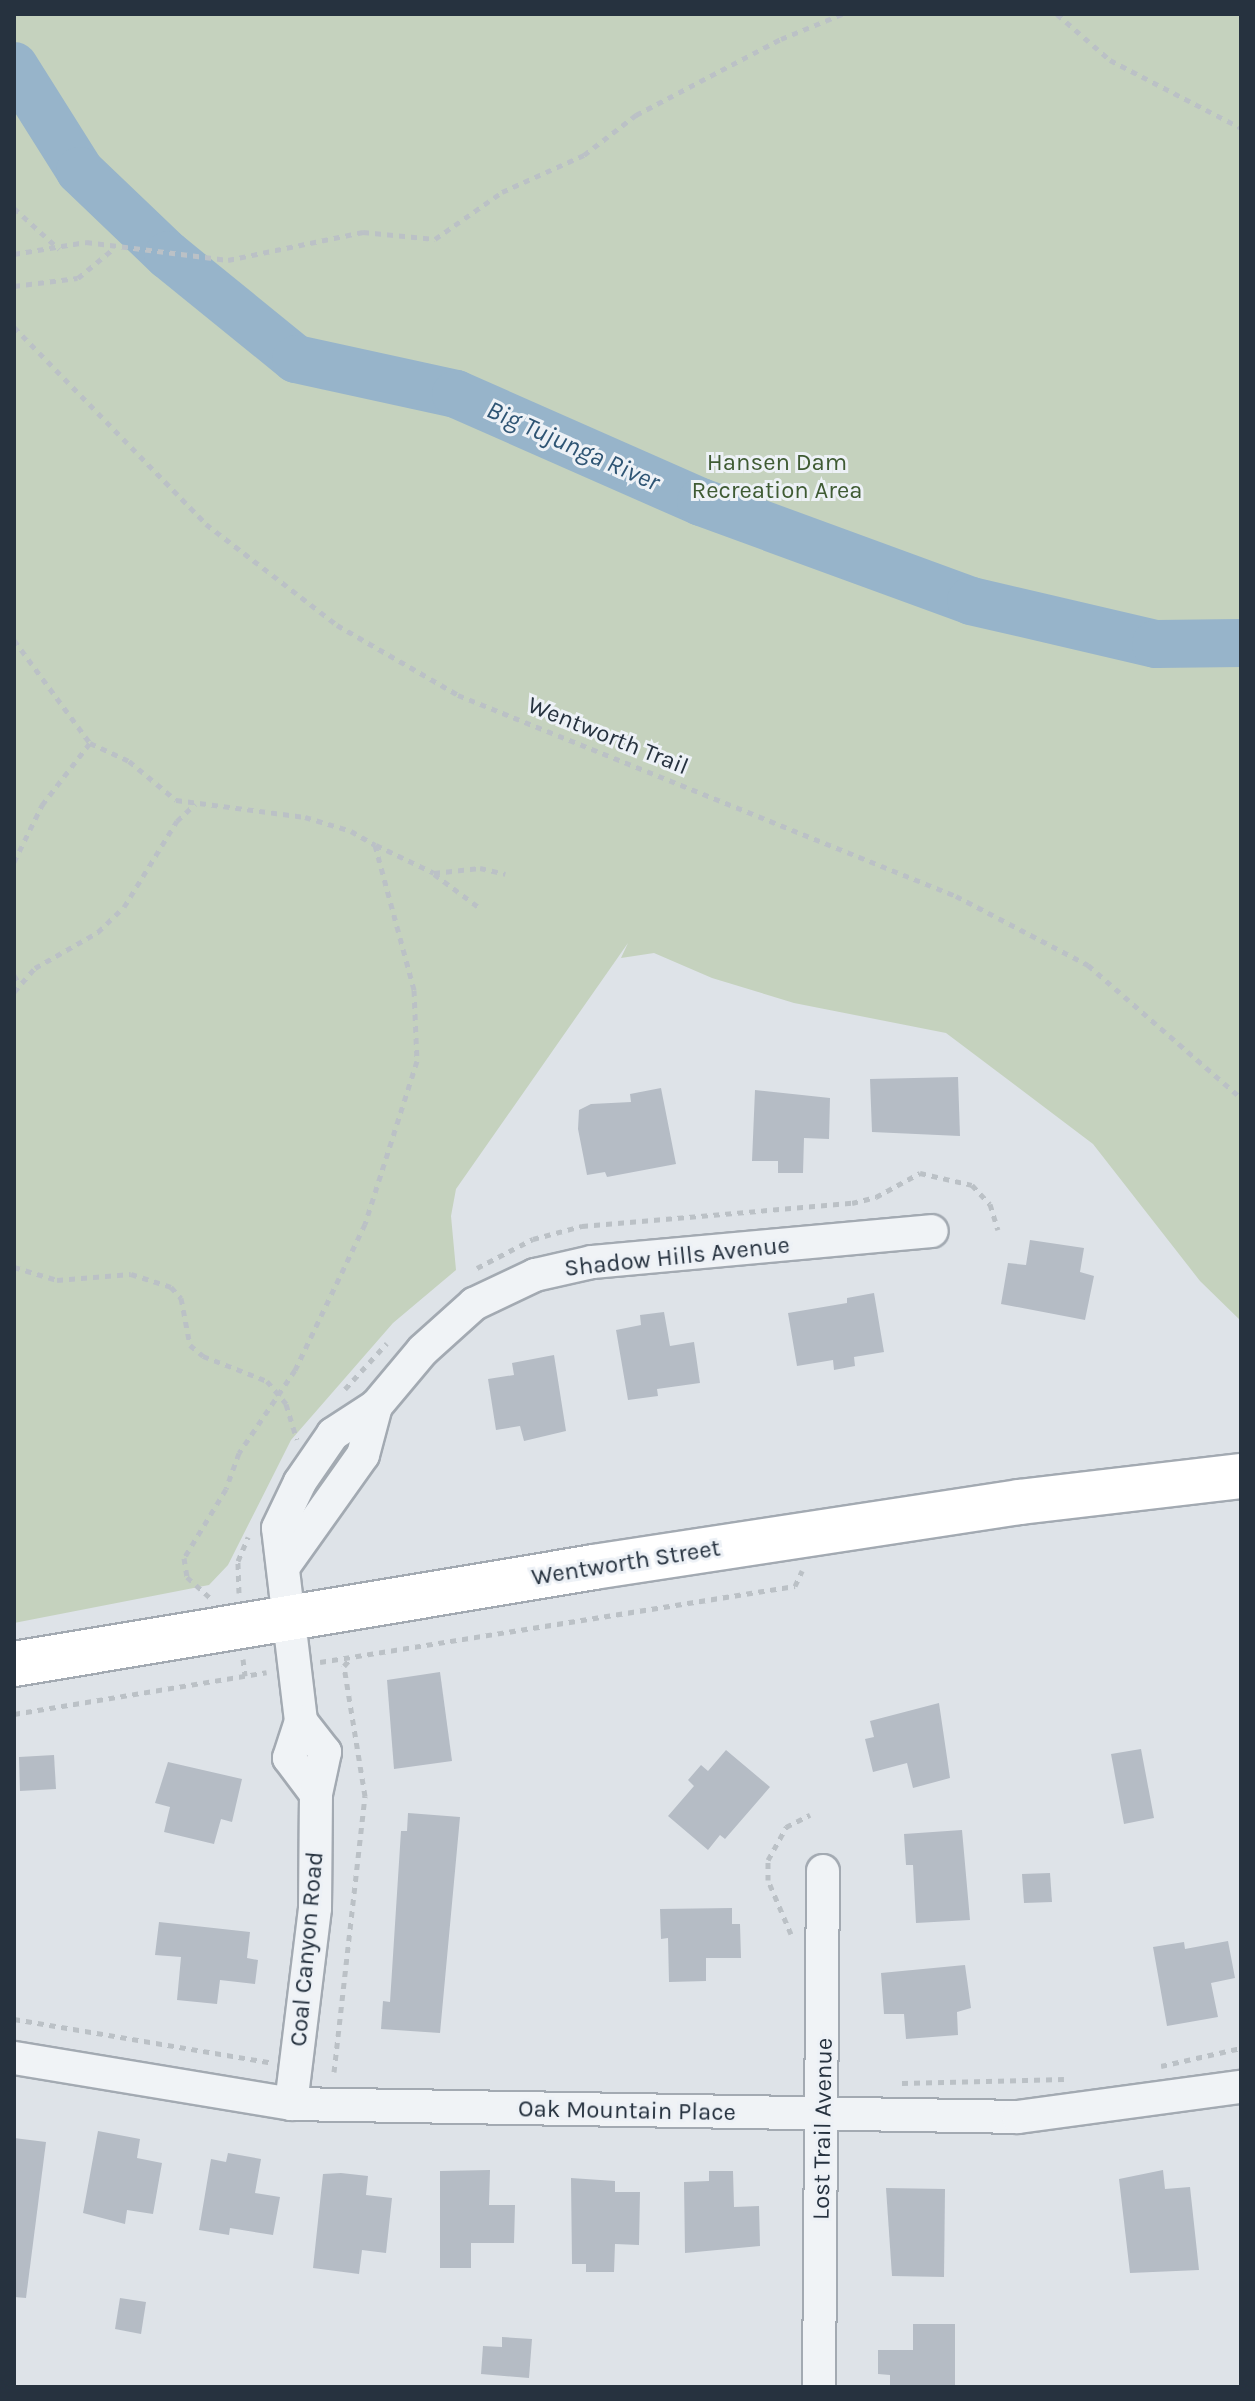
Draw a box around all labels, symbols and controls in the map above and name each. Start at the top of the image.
water label: Big Tujunga River [482,394,664,498]
park label: Hansen Dam Recreation Area [691,449,863,505]
street label: Wentworth Trail [523,691,693,781]
street label: Shadow Hills Avenue [563,1231,791,1283]
street label: Wentworth Street [530,1534,722,1592]
street label: Coal Canyon Road [284,1850,330,2048]
street label: Lost Trail Avenue [807,2038,839,2220]
street label: Oak Mountain Place [518,2095,736,2127]

